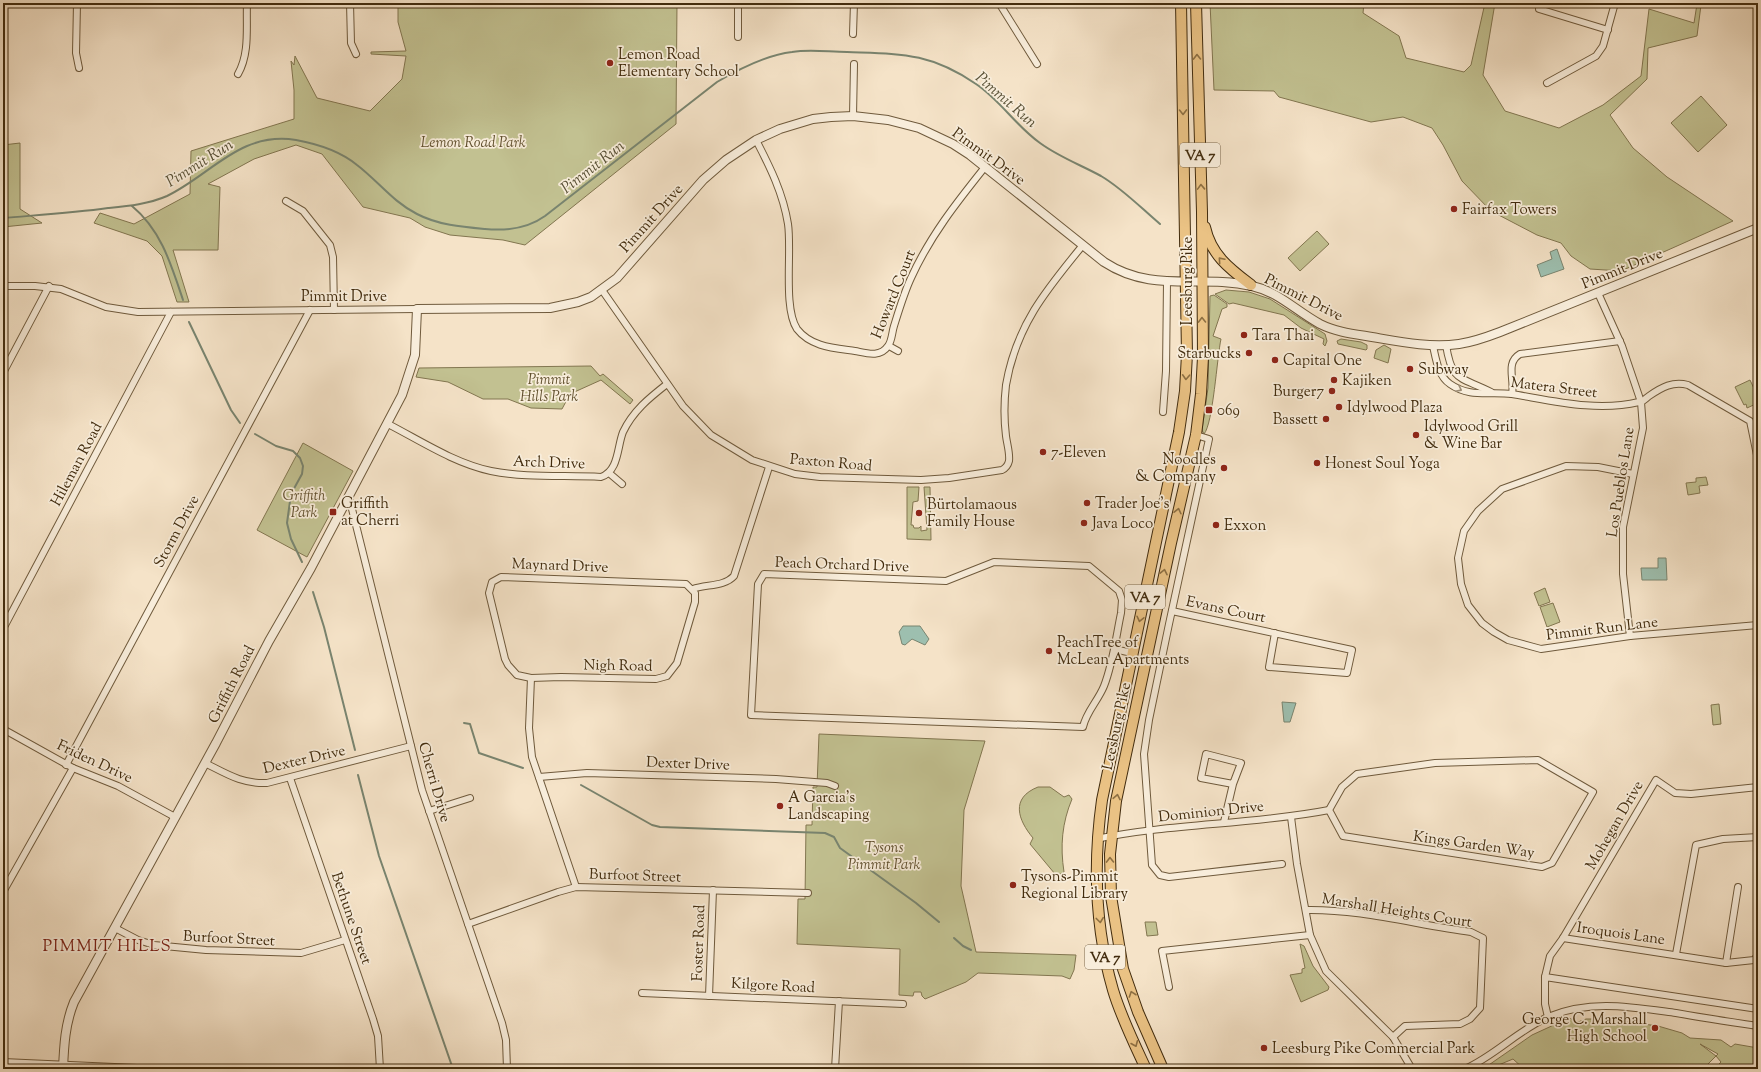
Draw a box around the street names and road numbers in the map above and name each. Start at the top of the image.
street label: Pimmit Drive [947,123,1029,191]
road number: VA 7 [1180,143,1220,167]
street label: Pimmit Drive [616,180,689,258]
street label: Leesburg Pike [1178,236,1199,326]
street label: Pimmit Drive [1579,244,1666,295]
street label: Howard Court [867,247,922,342]
street label: Pimmit Drive [1260,269,1346,327]
street label: Pimmit Drive [301,287,387,308]
street label: Matera Street [1509,373,1598,404]
street label: Hileman Road [46,419,108,510]
street label: Los Pueblos Lane [1602,426,1641,539]
street label: Paxton Road [789,449,873,478]
street label: Arch Drive [512,452,585,475]
street label: Storm Drive [149,492,205,572]
street label: Peach Orchard Drive [774,553,909,578]
street label: Maynard Drive [511,554,609,579]
road number: VA 7 [1125,585,1165,609]
street label: Evans Court [1184,592,1268,629]
street label: Pimmit Run Lane [1545,612,1659,647]
street label: Griffith Road [204,642,261,727]
street label: Nigh Road [583,655,653,678]
street label: Leesburg Pike [1098,681,1137,772]
street label: Friden Drive [53,736,136,789]
street label: Cherri Drive [412,740,455,825]
street label: Dexter Drive [261,741,348,780]
street label: Dexter Drive [646,753,730,776]
street label: Mohegan Drive [1581,777,1649,874]
street label: Dominion Drive [1157,797,1265,828]
street label: Kings Garden Way [1412,827,1536,864]
street label: Burfoot Street [589,864,681,889]
street label: Bethune Street [325,869,376,967]
street label: Marshall Heights Court [1320,889,1473,934]
street label: Foster Road [688,904,711,982]
street label: Iroquois Lane [1575,918,1666,951]
street label: Burfoot Street [182,927,275,952]
road number: VA 7 [1085,945,1125,969]
street label: Kilgore Road [730,974,816,999]

